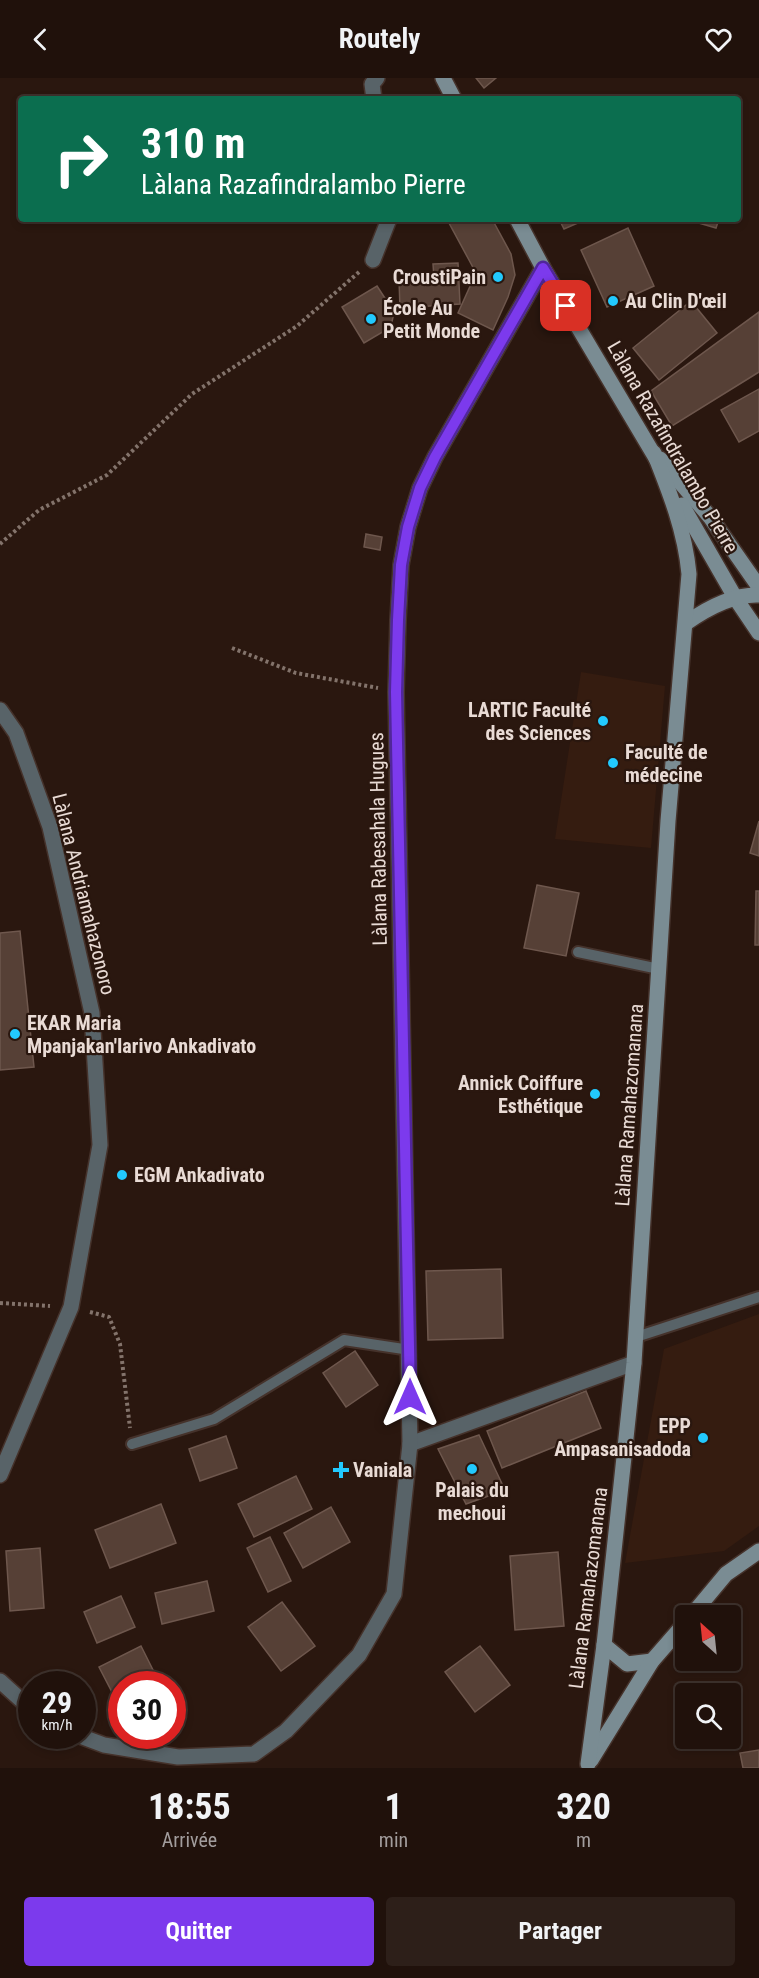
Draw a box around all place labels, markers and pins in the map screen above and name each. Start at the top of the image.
place label: CroustiPain [393,265,486,289]
marker: CroustiPain [491,270,505,284]
pin [540,280,591,331]
place label: Au Clin D'œil [625,289,727,313]
marker: Au Clin D'œil [606,294,620,308]
place label: École Au Petit Monde [383,296,480,343]
marker: École Au Petit Monde [364,312,378,326]
place label: LARTIC Faculté des Sciences [468,698,591,745]
marker: LARTIC Faculté des Sciences [596,714,610,728]
place label: Faculté de médecine [625,740,707,787]
marker: Faculté de médecine [606,756,620,770]
place label: EKAR Maria Mpanjakan'Iarivo Ankadivato [27,1011,256,1058]
marker: EKAR Maria Mpanjakan'Iarivo Ankadivato [8,1027,22,1041]
place label: Annick Coiffure Esthétique [458,1071,583,1118]
marker: Annick Coiffure Esthétique [588,1087,602,1101]
place label: EGM Ankadivato [134,1163,265,1187]
marker: EGM Ankadivato [115,1168,129,1182]
place label: EPP Ampasanisadoda [554,1414,691,1461]
marker: EPP Ampasanisadoda [696,1431,710,1445]
place label: Vaniala [353,1458,412,1482]
marker: Palais du mechoui [465,1462,479,1476]
marker: Vaniala [334,1463,348,1477]
place label: Palais du mechoui [435,1478,509,1525]

